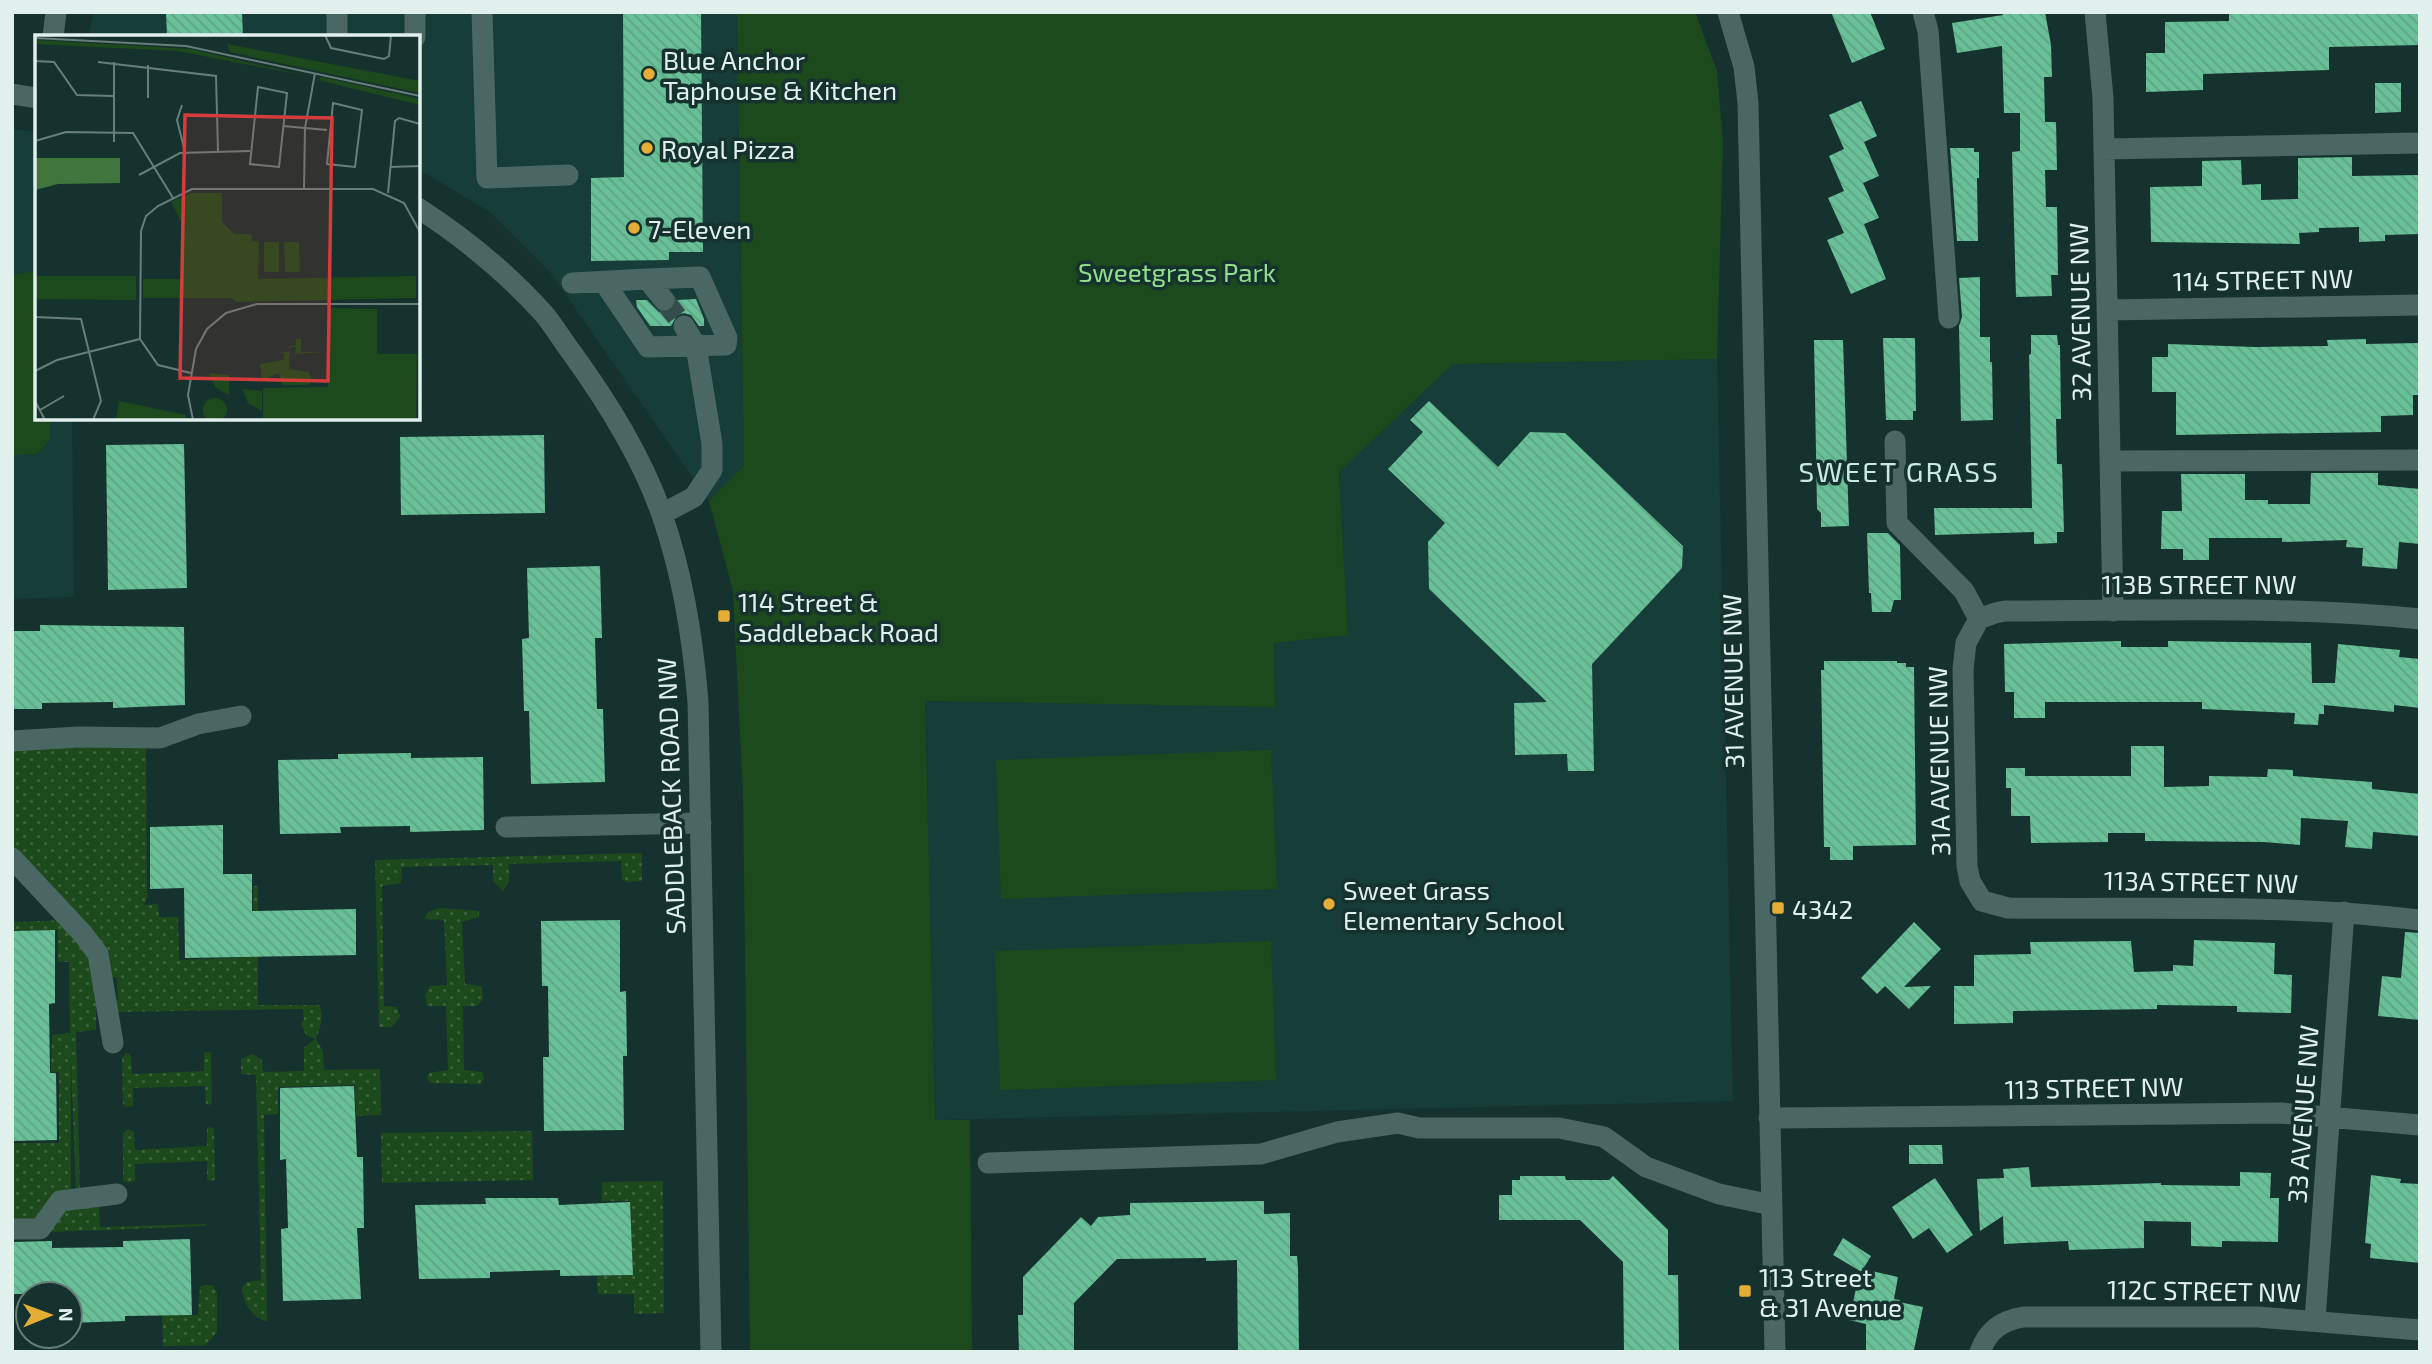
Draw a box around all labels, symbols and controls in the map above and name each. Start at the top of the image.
inset map [35,35,420,420]
place label: Blue Anchor Taphouse & Kitchen [663,44,897,105]
marker: Blue Anchor Taphouse & Kitchen [641,66,657,82]
place label: Royal Pizza [661,133,795,164]
marker: Royal Pizza [639,140,655,156]
place label: 7-Eleven [648,213,751,244]
marker: 7-Eleven [626,220,642,236]
street label: 32 AVENUE NW [2062,222,2096,402]
park label: Sweetgrass Park [1078,256,1276,287]
street label: 114 STREET NW [2172,262,2354,296]
district label: SWEET GRASS [1798,454,2000,488]
street label: 113B STREET NW [2101,568,2297,599]
place label: 114 Street & Saddleback Road [738,586,939,647]
street label: 31 AVENUE NW [1715,593,1749,769]
marker: 114 Street & Saddleback Road [716,608,732,624]
street label: SADDLEBACK ROAD NW [650,657,690,935]
street label: 31A AVENUE NW [1921,666,1955,856]
street label: 113A STREET NW [2103,864,2299,898]
place label: Sweet Grass Elementary School [1343,874,1565,935]
place label: 4342 [1792,893,1853,924]
marker: Sweet Grass Elementary School [1321,896,1337,912]
marker: 4342 [1770,900,1786,916]
street label: 33 AVENUE NW [2280,1024,2324,1204]
street label: 113 STREET NW [2004,1070,2184,1104]
place label: 113 Street & 31 Avenue [1759,1261,1902,1322]
street label: 112C STREET NW [2107,1273,2301,1307]
north arrow [14,1280,84,1350]
marker: 113 Street & 31 Avenue [1737,1283,1753,1299]
text: N [55,1308,78,1322]

